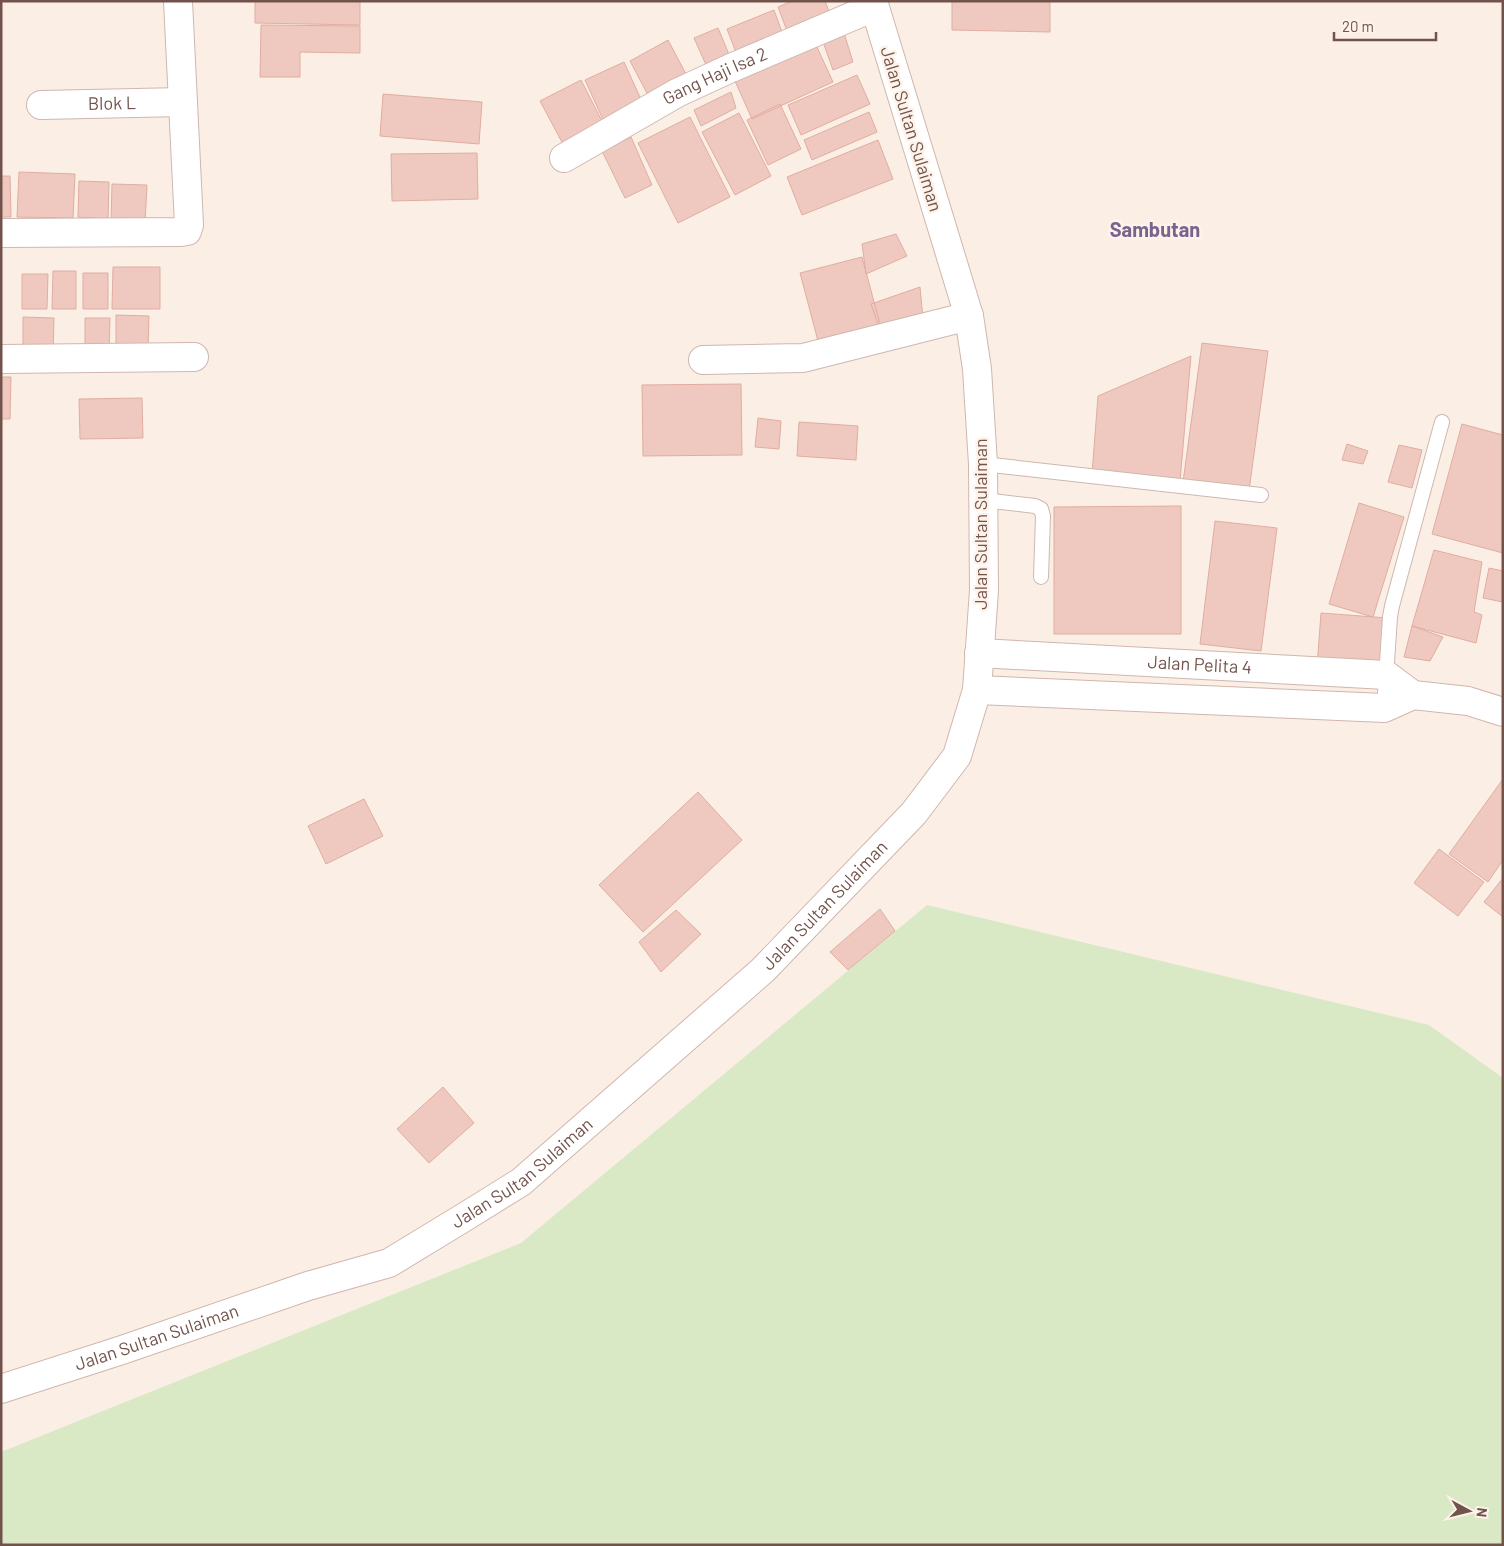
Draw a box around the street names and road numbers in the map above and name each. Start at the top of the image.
street label: Gang Haji Isa 2 [658,42,770,109]
street label: Jalan Sultan Sulaiman [876,44,948,214]
street label: Blok L [88,91,136,114]
street label: Jalan Sultan Sulaiman [969,438,991,610]
street label: Jalan Pelita 4 [1147,650,1252,678]
street label: Jalan Sultan Sulaiman [757,835,892,974]
street label: Jalan Sultan Sulaiman [447,1112,597,1232]
street label: Jalan Sultan Sulaiman [72,1299,241,1375]

